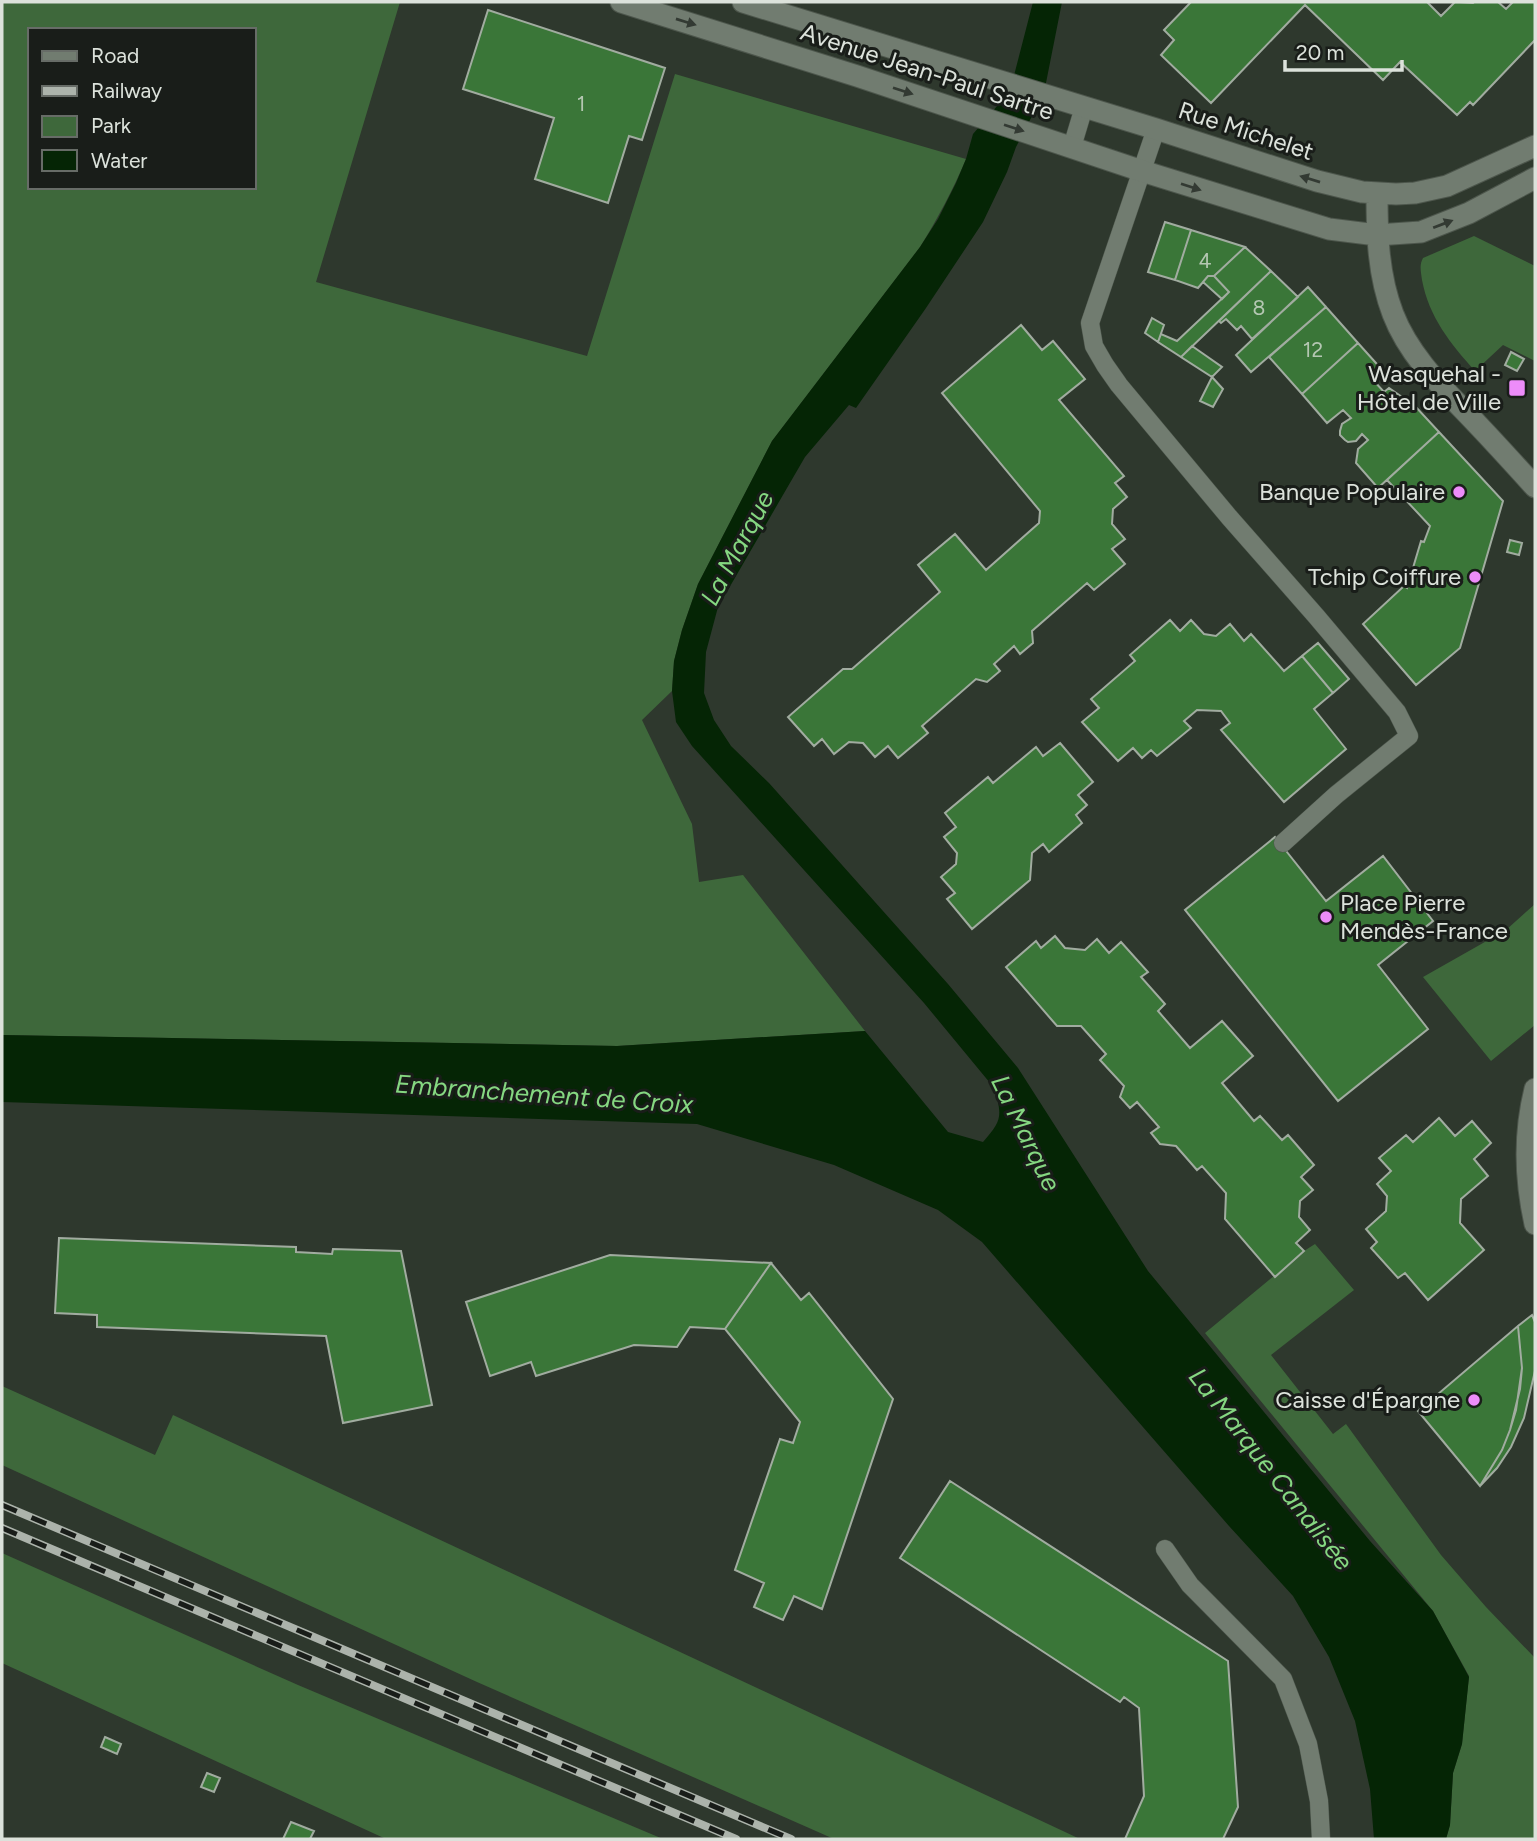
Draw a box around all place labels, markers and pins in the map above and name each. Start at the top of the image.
place label: Wasquehal - Hôtel de Ville [1357,359,1501,416]
marker: Wasquehal - Hôtel de Ville [1507,378,1527,398]
place label: Banque Populaire [1259,477,1445,506]
marker: Banque Populaire [1451,484,1467,500]
place label: Tchip Coiffure [1308,562,1461,591]
marker: Tchip Coiffure [1467,569,1483,585]
place label: Place Pierre Mendès-France [1340,888,1508,945]
marker: Place Pierre Mendès-France [1318,909,1334,925]
place label: Caisse d'Épargne [1275,1385,1460,1414]
marker: Caisse d'Épargne [1466,1392,1482,1408]

